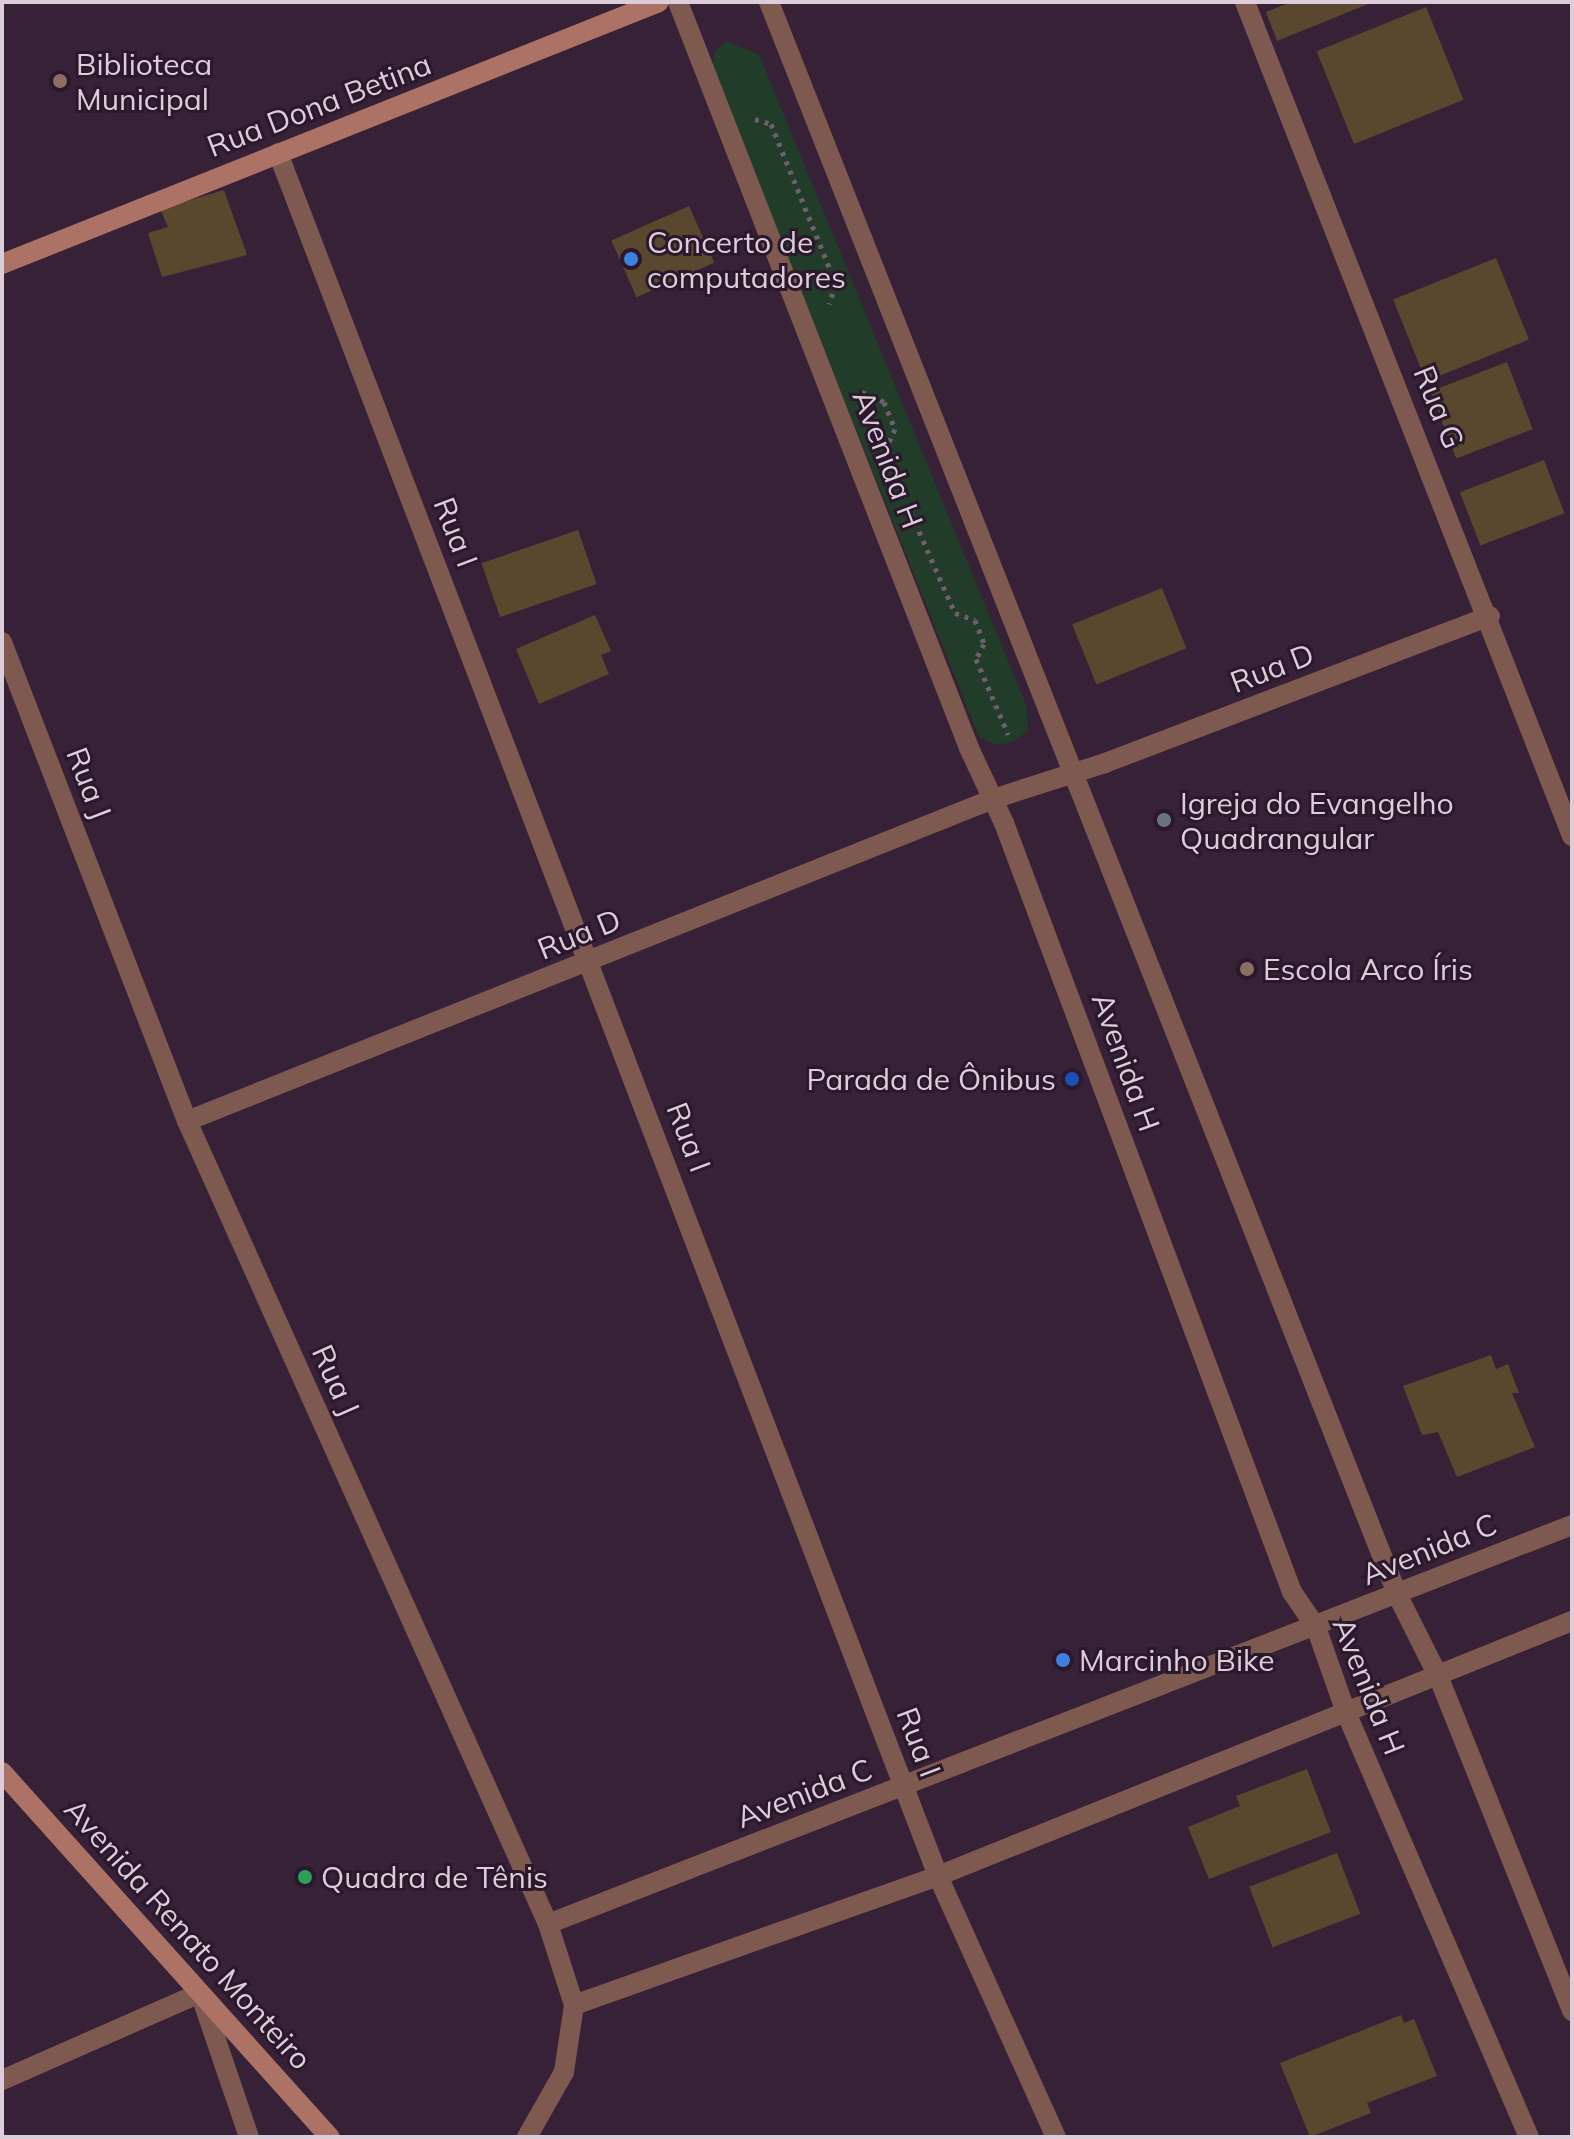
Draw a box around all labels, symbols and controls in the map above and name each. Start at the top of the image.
place label: Biblioteca Municipal [76,46,212,116]
street label: Rua Dona Betina [202,46,436,164]
marker: Biblioteca Municipal [51,72,69,90]
place label: Concerto de computadores [647,224,846,294]
marker: Concerto de computadores [622,250,640,268]
street label: Rua G [1406,360,1472,454]
street label: Avenida H [845,385,931,533]
street label: Rua I [426,492,486,572]
street label: Rua D [1225,636,1319,700]
street label: Rua J [59,742,119,824]
place label: Igreja do Evangelho Quadrangular [1180,785,1454,856]
marker: Igreja do Evangelho Quadrangular [1155,811,1173,829]
street label: Rua D [532,901,626,967]
place label: Escola Arco Íris [1263,951,1473,987]
marker: Escola Arco Íris [1238,960,1256,978]
street label: Avenida H [1084,988,1168,1136]
place label: Parada de Ônibus [806,1061,1056,1097]
marker: Parada de Ônibus [1063,1070,1081,1088]
street label: Rua I [659,1097,719,1177]
street label: Rua J [305,1339,367,1421]
street label: Avenida C [1356,1506,1502,1592]
street label: Avenida H [1325,1612,1413,1760]
place label: Marcinho Bike [1079,1642,1274,1678]
marker: Marcinho Bike [1054,1651,1072,1669]
street label: Rua I [889,1702,949,1782]
street label: Avenida C [731,1751,877,1835]
street label: Avenida Renato Monteiro [57,1791,319,2077]
place label: Quadra de Tênis [321,1859,548,1895]
marker: Quadra de Tênis [296,1868,314,1886]

